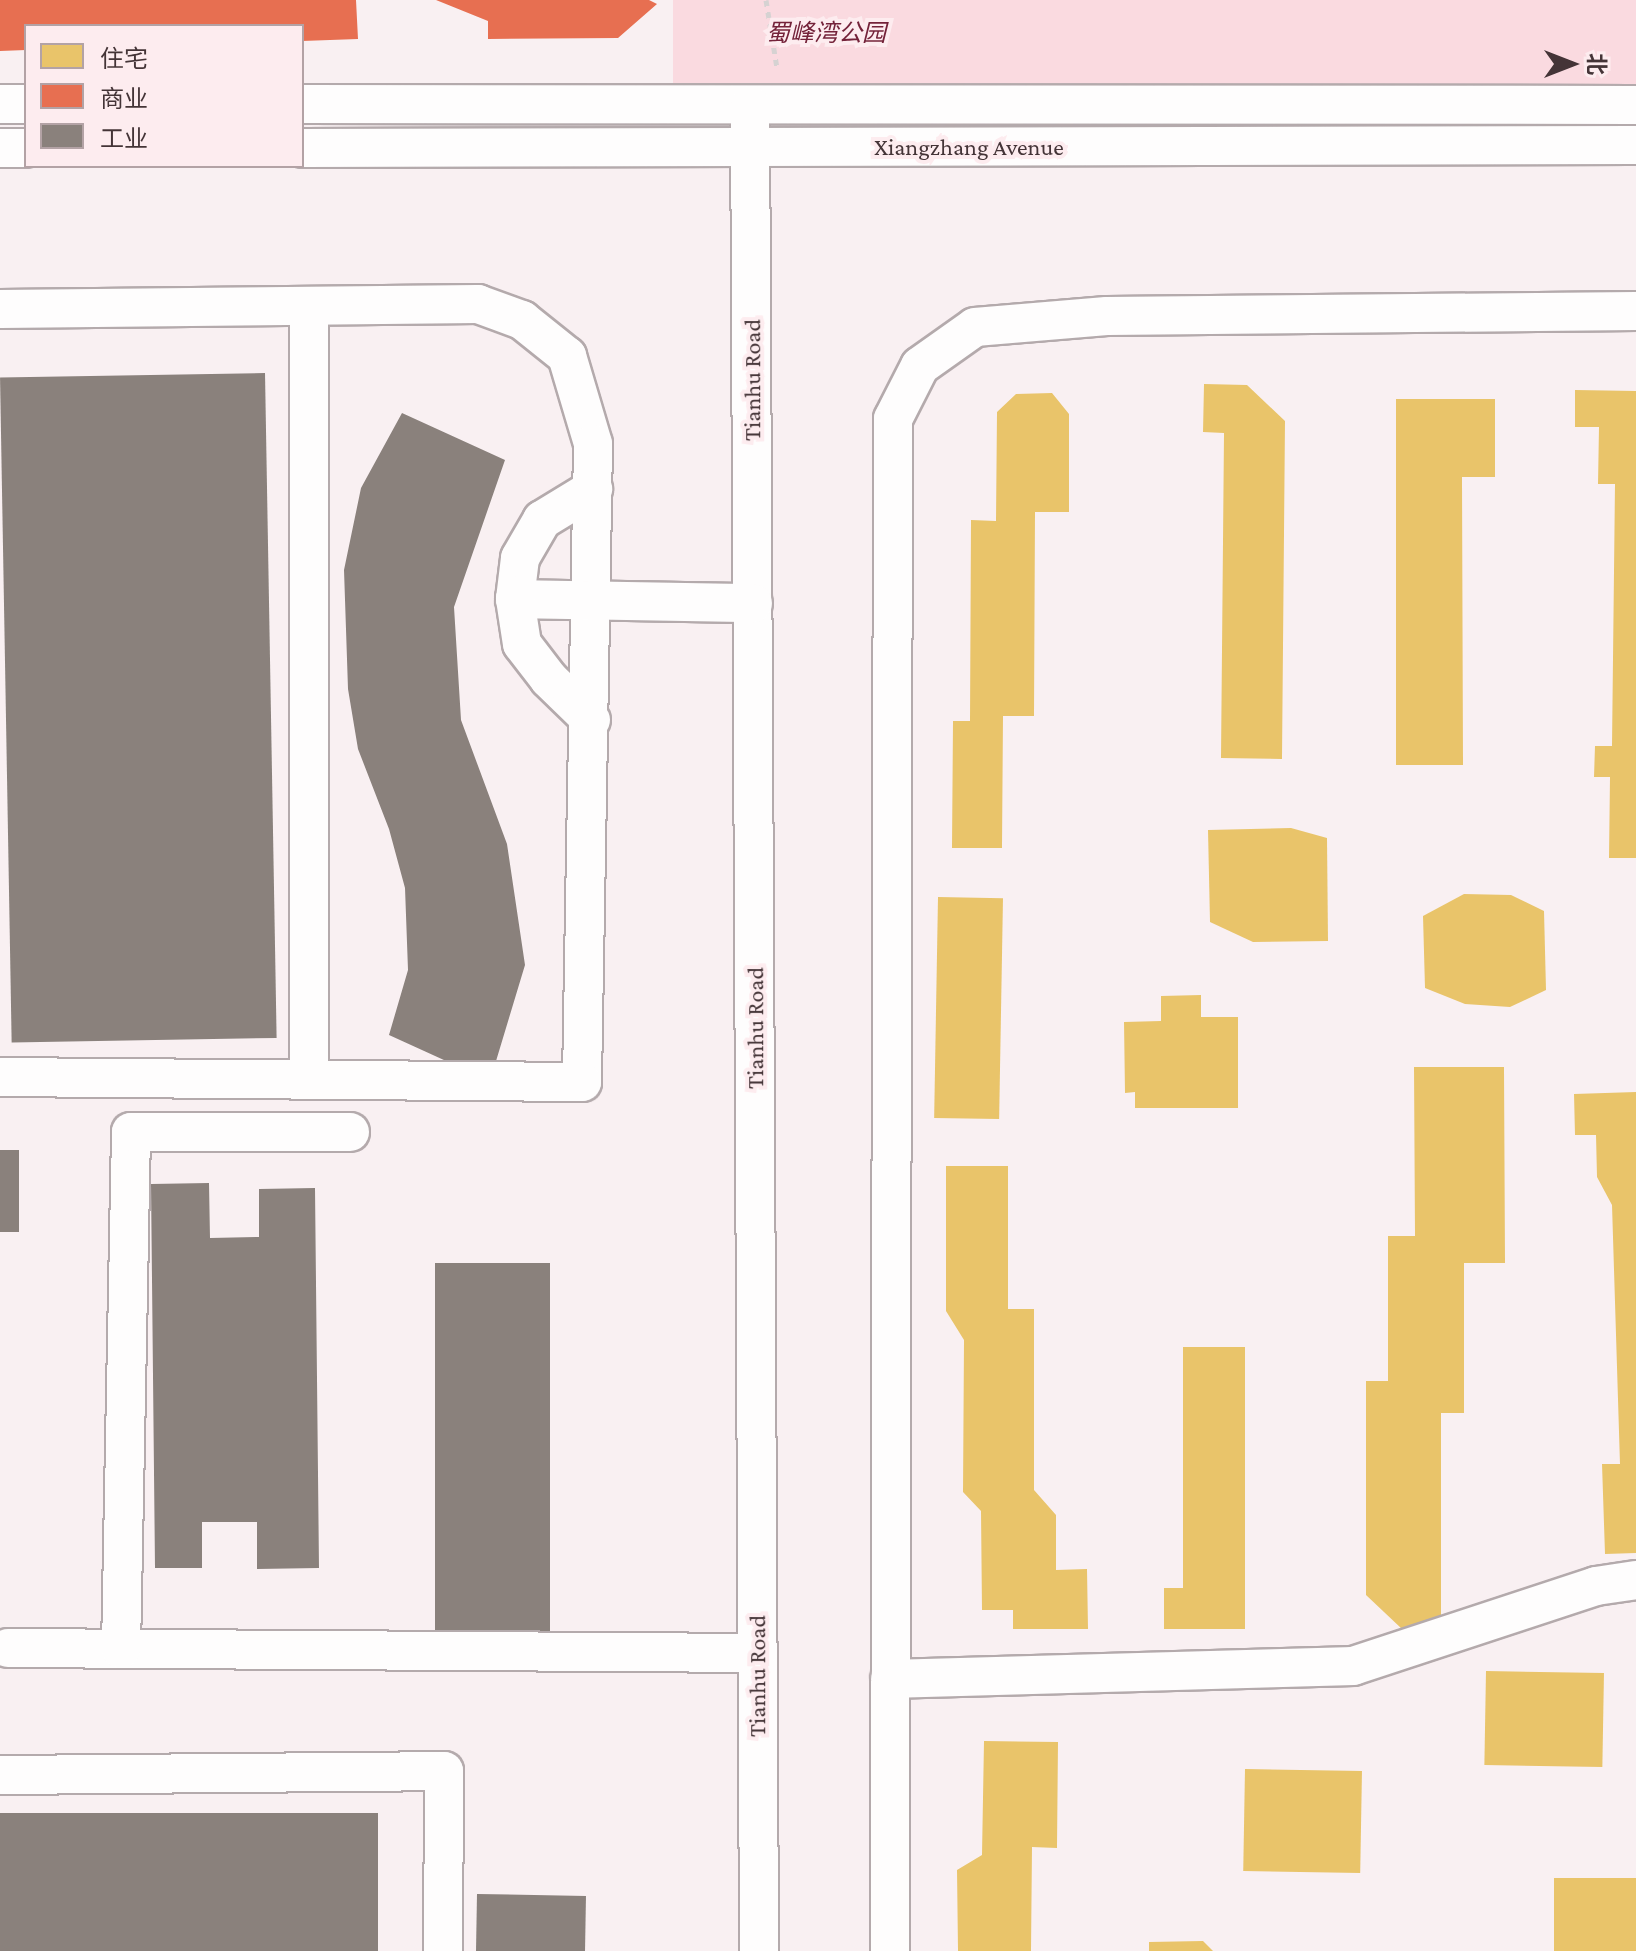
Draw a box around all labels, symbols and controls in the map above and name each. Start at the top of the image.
park label: 蜀峰湾公园 [766,19,886,47]
legend [24,24,304,168]
north arrow [1532,24,1612,104]
text: 住宅 [100,45,148,72]
text: 北 [1584,53,1609,75]
text: 商业 [100,85,148,112]
text: 工业 [100,125,148,152]
street label: Xiangzhang Avenue [874,133,1064,161]
street label: Tianhu Road [738,319,766,441]
street label: Tianhu Road [741,967,769,1089]
street label: Tianhu Road [743,1615,771,1737]

